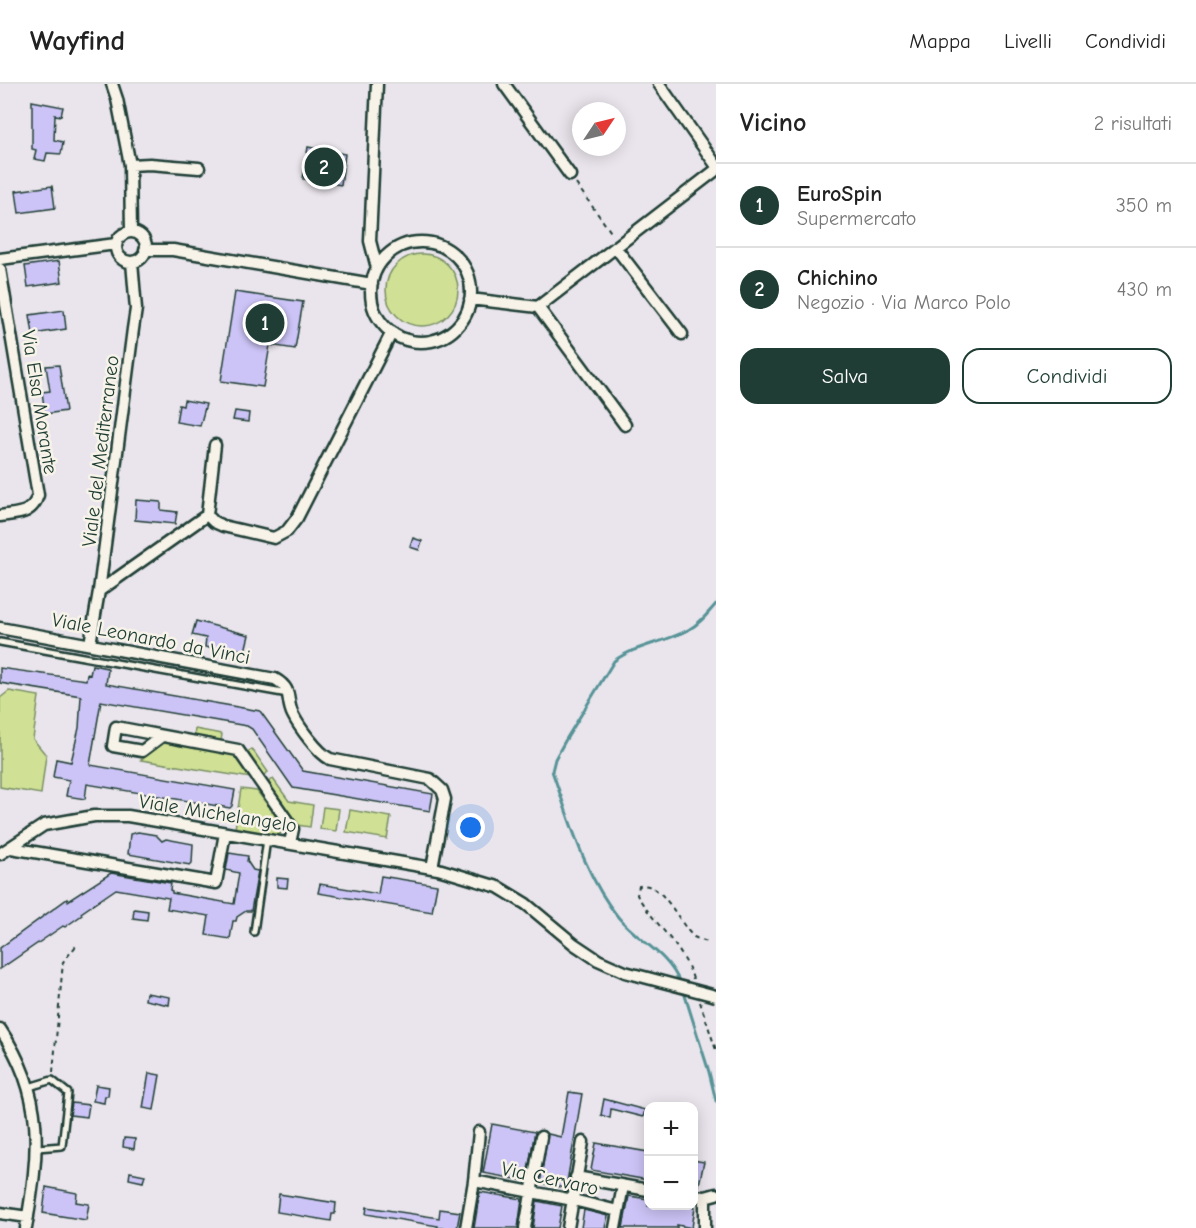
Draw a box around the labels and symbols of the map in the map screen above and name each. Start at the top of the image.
north arrow [572,102,626,156]
pin: 2 [304,144,344,190]
pin: 1 [246,300,284,346]
street label: Via Elsa Morante [17,328,62,476]
street label: Viale del Mediterraneo [77,354,124,548]
street label: Viale Leonardo da Vinci [50,608,252,669]
street label: Viale Michelangelo [137,790,299,837]
your location [456,813,485,842]
street label: Via Cervaro [499,1157,601,1200]

